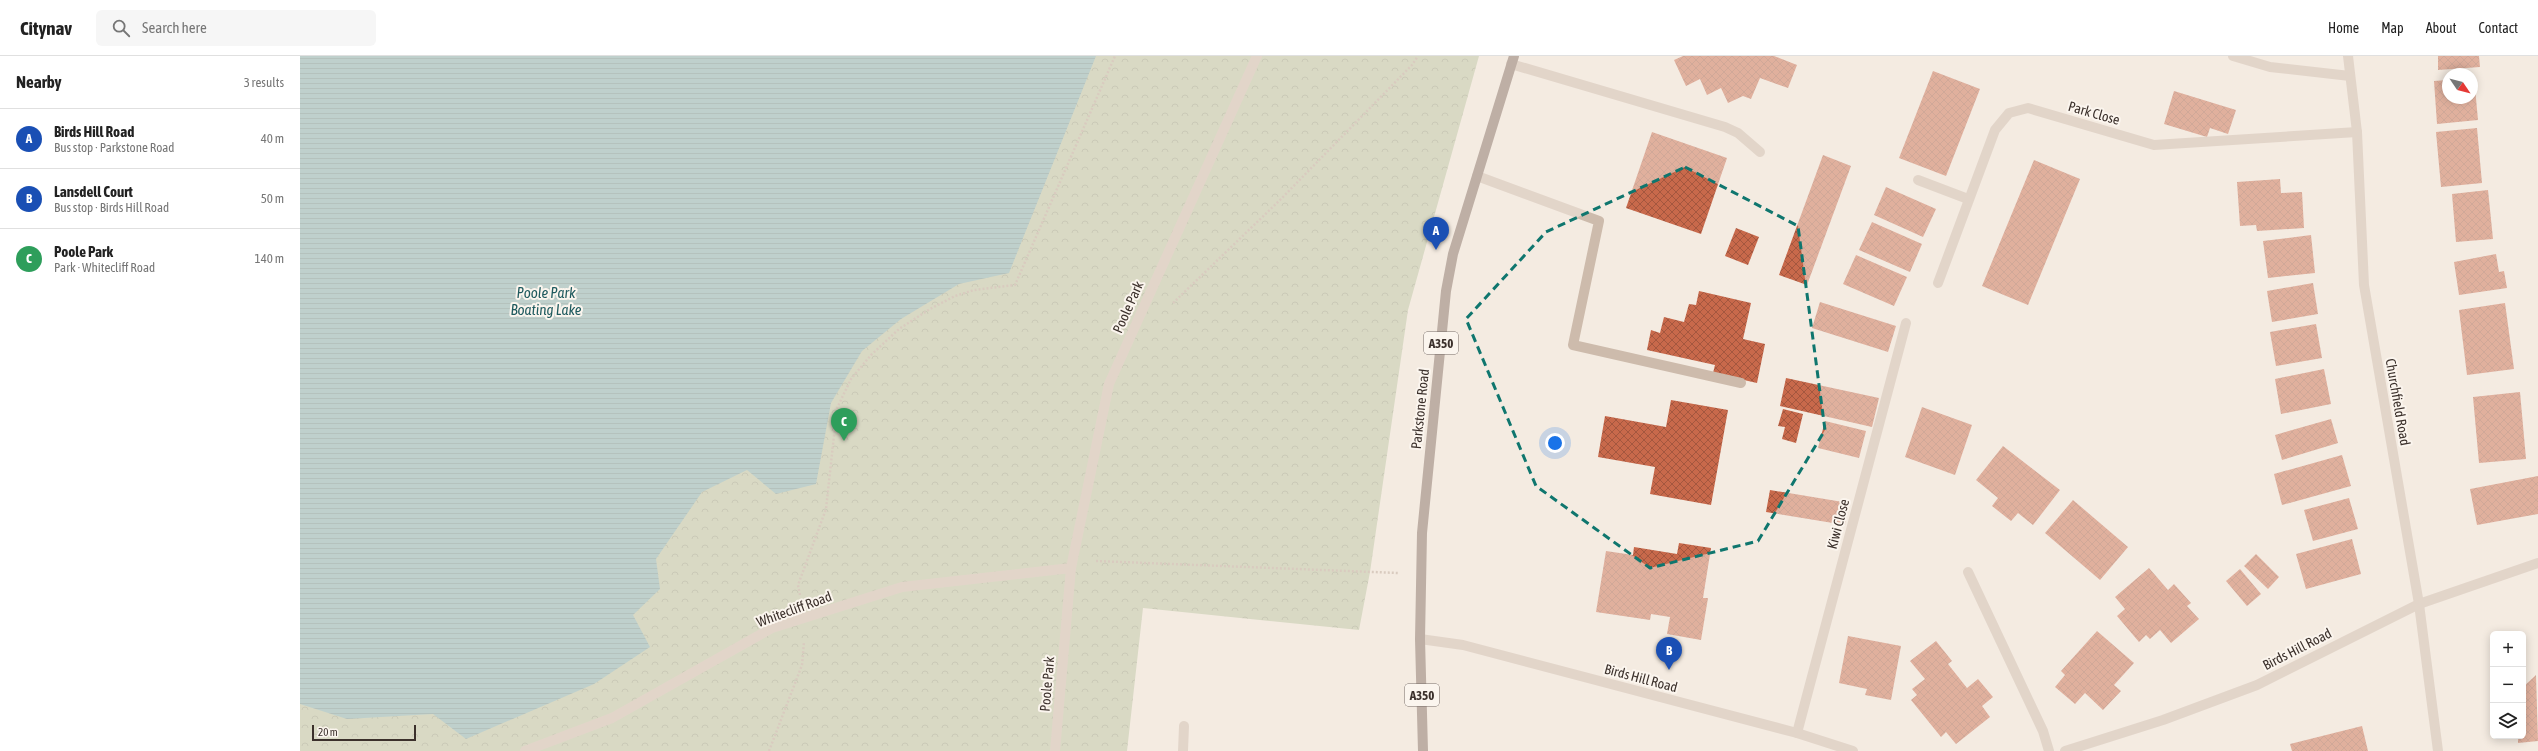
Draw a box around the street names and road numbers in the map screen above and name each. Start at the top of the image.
street label: Park Close [2066,98,2122,128]
street label: Poole Park [1109,279,1147,335]
road number: A350 [1424,332,1458,354]
street label: Churchfield Road [2382,357,2414,447]
street label: Parkstone Road [1408,368,1432,450]
street label: Kiwi Close [1824,497,1852,551]
street label: Whitecliff Road [754,588,834,630]
street label: Birds Hill Road [2260,625,2334,673]
street label: Poole Park [1037,656,1057,712]
street label: Birds Hill Road [1603,661,1679,695]
road number: A350 [1405,684,1439,706]

